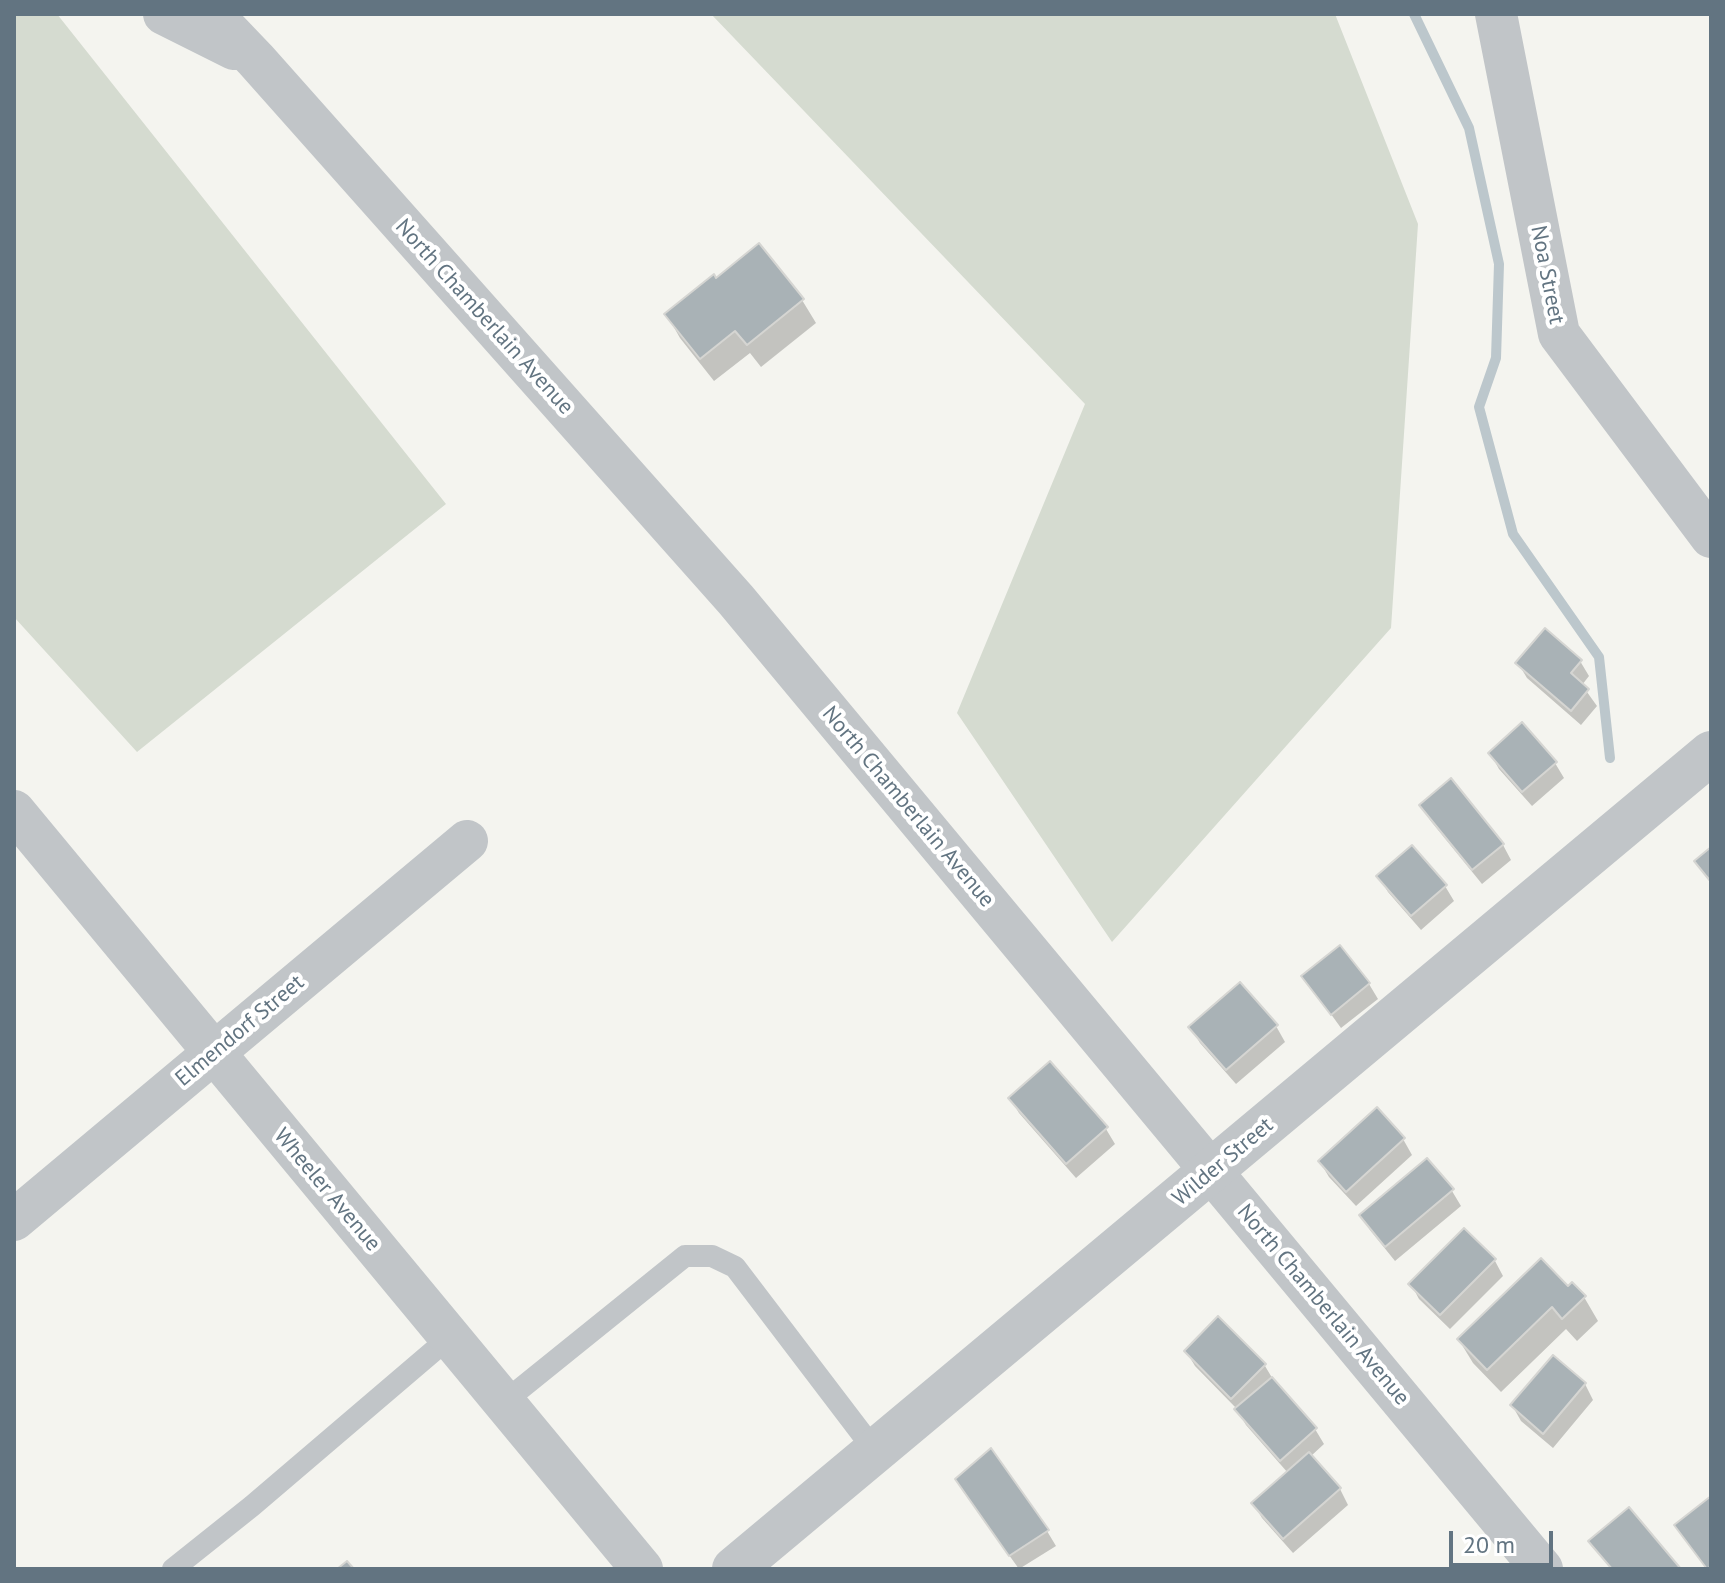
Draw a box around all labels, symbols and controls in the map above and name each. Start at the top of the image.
street label: North Chamberlain Avenue [389,214,579,420]
street label: Noa Street [1525,224,1569,326]
street label: North Chamberlain Avenue [816,701,1000,913]
street label: Elmendorf Street [170,970,310,1092]
street label: Wilder Street [1167,1112,1279,1212]
street label: Wheeler Avenue [268,1123,386,1257]
street label: North Chamberlain Avenue [1231,1199,1415,1411]
scale bar [1453,1515,1557,1565]
text: 20 m [1463,1529,1515,1560]

